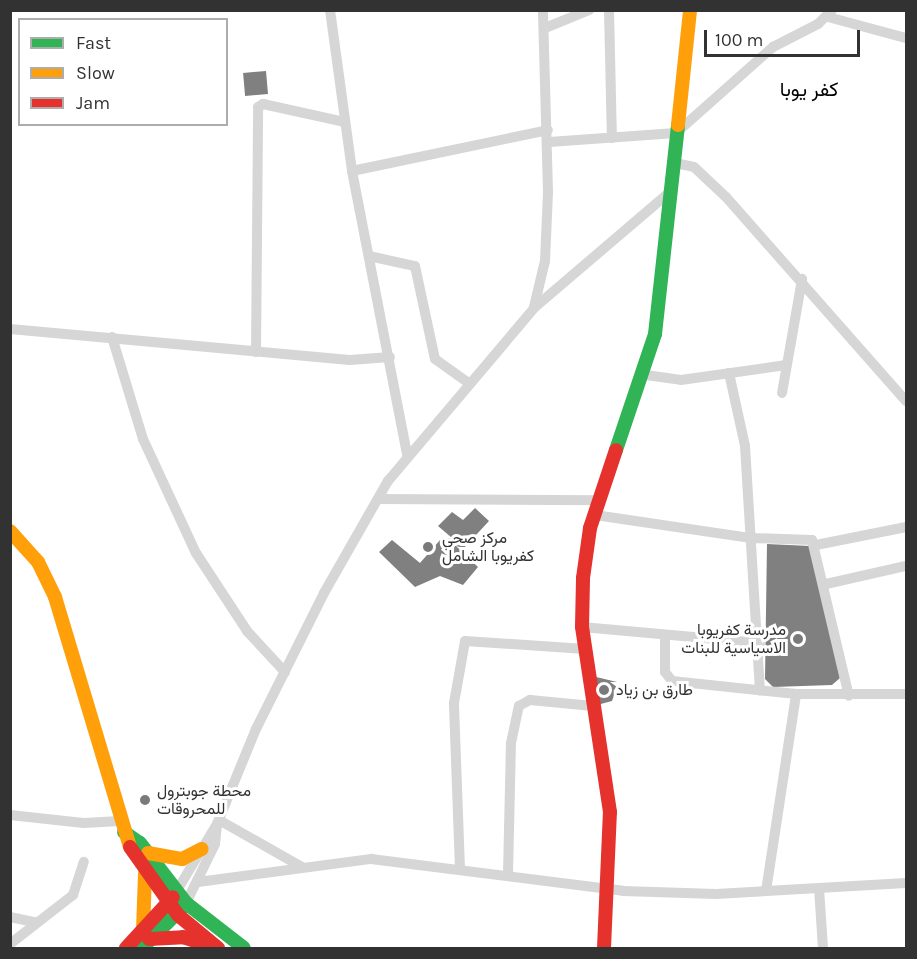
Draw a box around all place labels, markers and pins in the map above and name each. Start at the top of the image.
place label: مركز صحي كفريوبا الشامل [442,528,534,566]
marker: مركز صحي كفريوبا الشامل [419,538,437,556]
place label: مدرسة كفريوبا الاسياسية للبنات [681,620,786,658]
marker: مدرسة كفريوبا الاسياسية للبنات [791,632,805,646]
place label: طارق بن زياد [616,680,693,700]
marker: طارق بن زياد [597,683,611,697]
place label: محطة جوبترول للمحروقات [157,781,251,819]
marker: محطة جوبترول للمحروقات [138,793,152,807]

